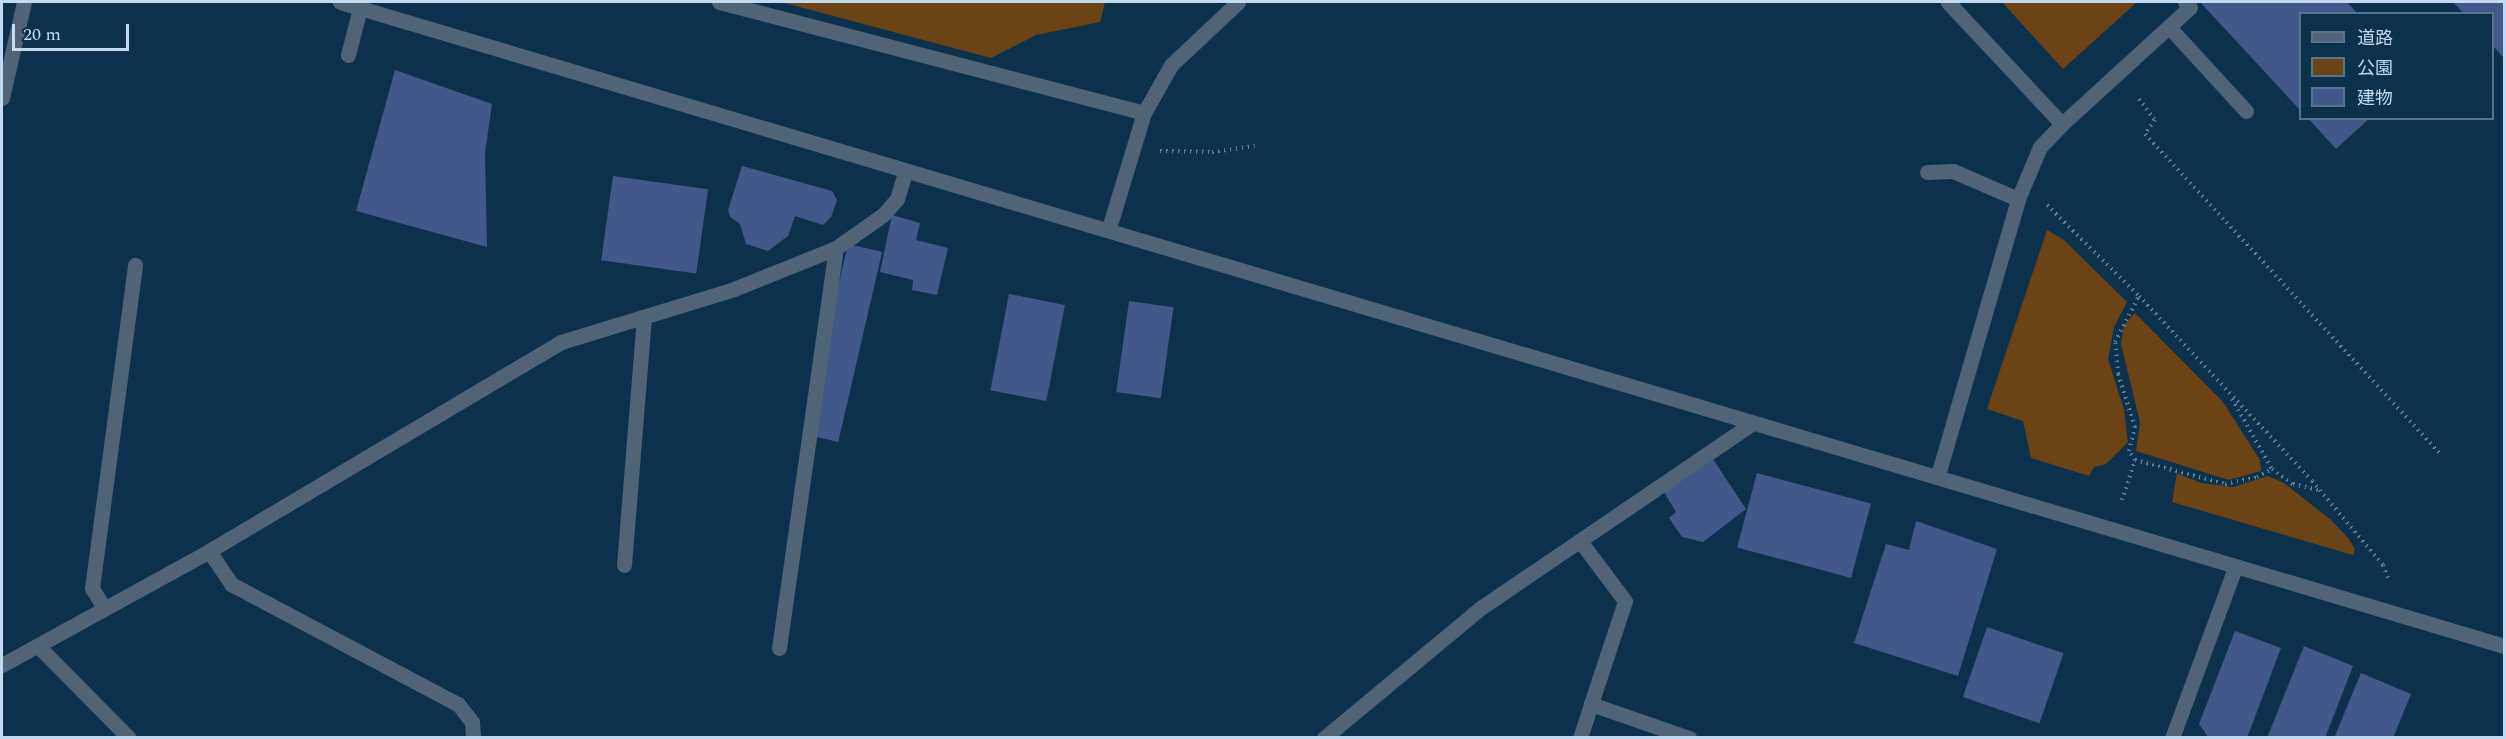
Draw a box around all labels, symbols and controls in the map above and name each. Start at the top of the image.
scale bar [15,12,132,50]
legend [2299,12,2494,120]
text: 20 m [23,21,61,48]
text: 道路 [2357,25,2393,52]
text: 公園 [2357,55,2393,82]
text: 建物 [2357,85,2393,112]

